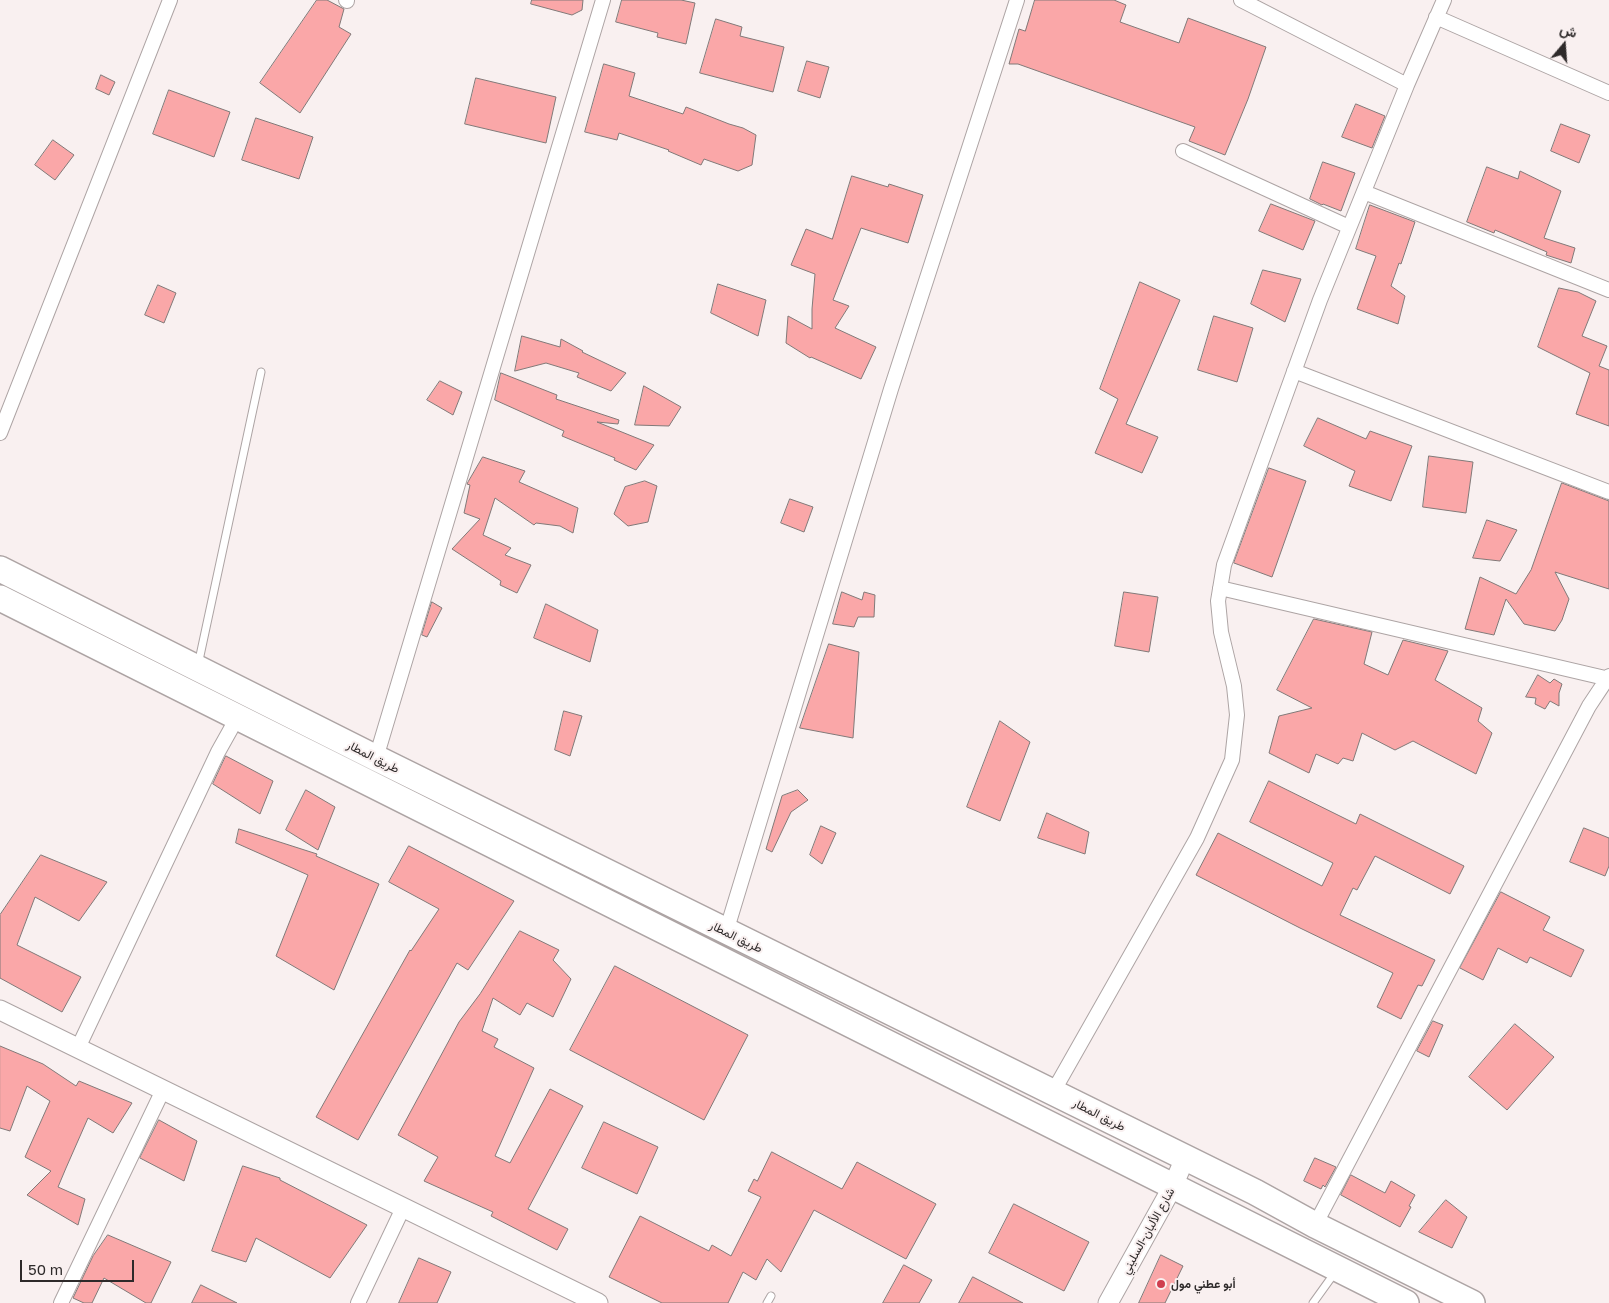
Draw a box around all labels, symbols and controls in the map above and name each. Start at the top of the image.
north arrow [1539,20,1589,70]
text: ش [1558,20,1579,41]
street label: طريق المطار [344,738,402,776]
street label: طريق المطار [707,918,765,956]
street label: طريق المطار [1070,1096,1128,1134]
street label: شارع الألبان-السليني [1118,1185,1178,1277]
scale bar [22,1250,136,1282]
text: 50 m [28,1260,63,1278]
place label: أبو عطني مول [1171,1277,1235,1291]
marker: أبو عطني مول [1155,1278,1167,1290]

